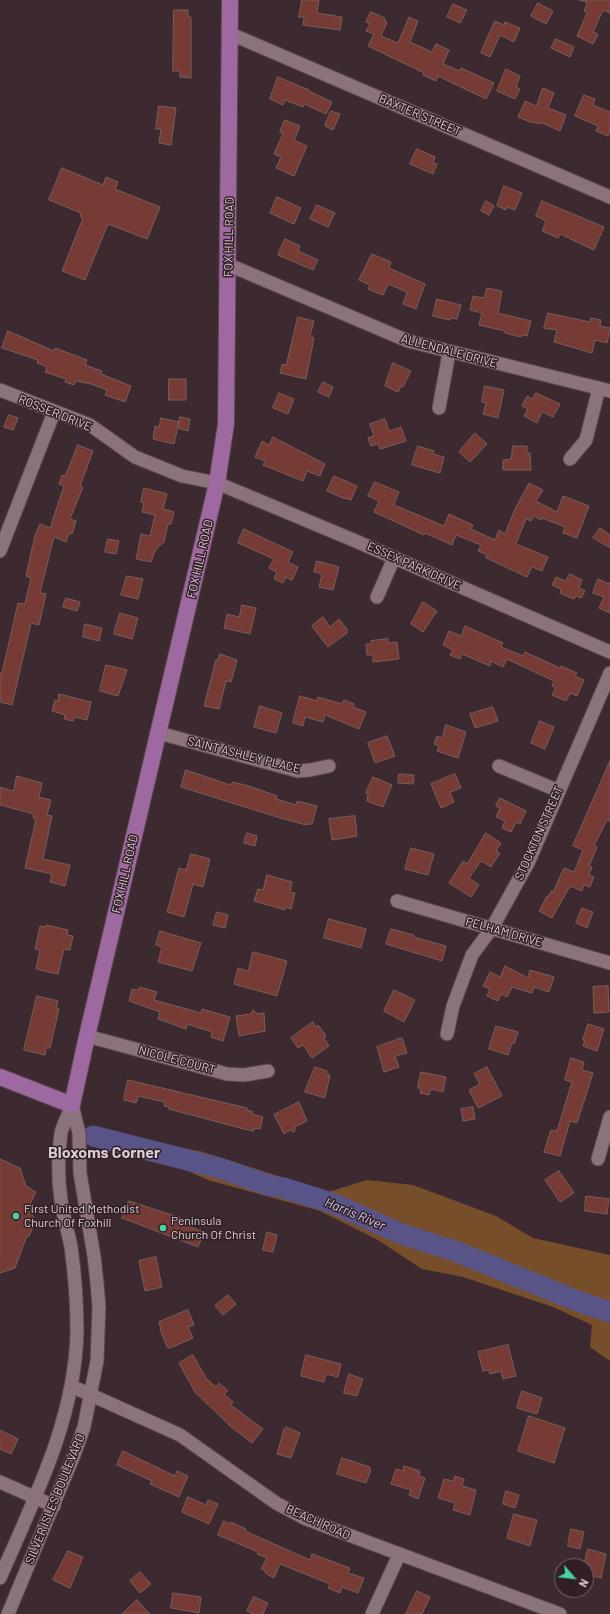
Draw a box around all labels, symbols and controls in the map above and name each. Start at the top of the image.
street label: BAXTER STREET [377,91,463,139]
street label: FOX HILL ROAD [221,197,237,277]
street label: ALLENDALE DRIVE [399,331,499,371]
street label: ROSSER DRIVE [16,392,94,434]
street label: FOX HILL ROAD [184,518,216,600]
street label: ESSEX PARK DRIVE [365,539,463,593]
street label: SAINT ASHLEY PLACE [186,734,302,776]
street label: STOCKTON STREET [512,784,566,882]
street label: FOX HILL ROAD [109,833,141,915]
street label: PELHAM DRIVE [464,914,544,950]
street label: NICOLE COURT [137,1043,217,1077]
district label: Bloxoms Corner [48,1143,160,1163]
water label: Harris River [322,1194,388,1234]
place label: First United Methodist Church Of Foxhill [24,1202,139,1230]
marker: First United Methodist Church Of Foxhill [11,1211,21,1221]
place label: Peninsula Church Of Christ [171,1214,256,1242]
marker: Peninsula Church Of Christ [158,1223,168,1233]
street label: SILVER ISLES BOULEVARD [22,1432,88,1566]
street label: BEACH ROAD [284,1501,352,1543]
north arrow [554,1558,594,1598]
text: N [577,1577,592,1590]

